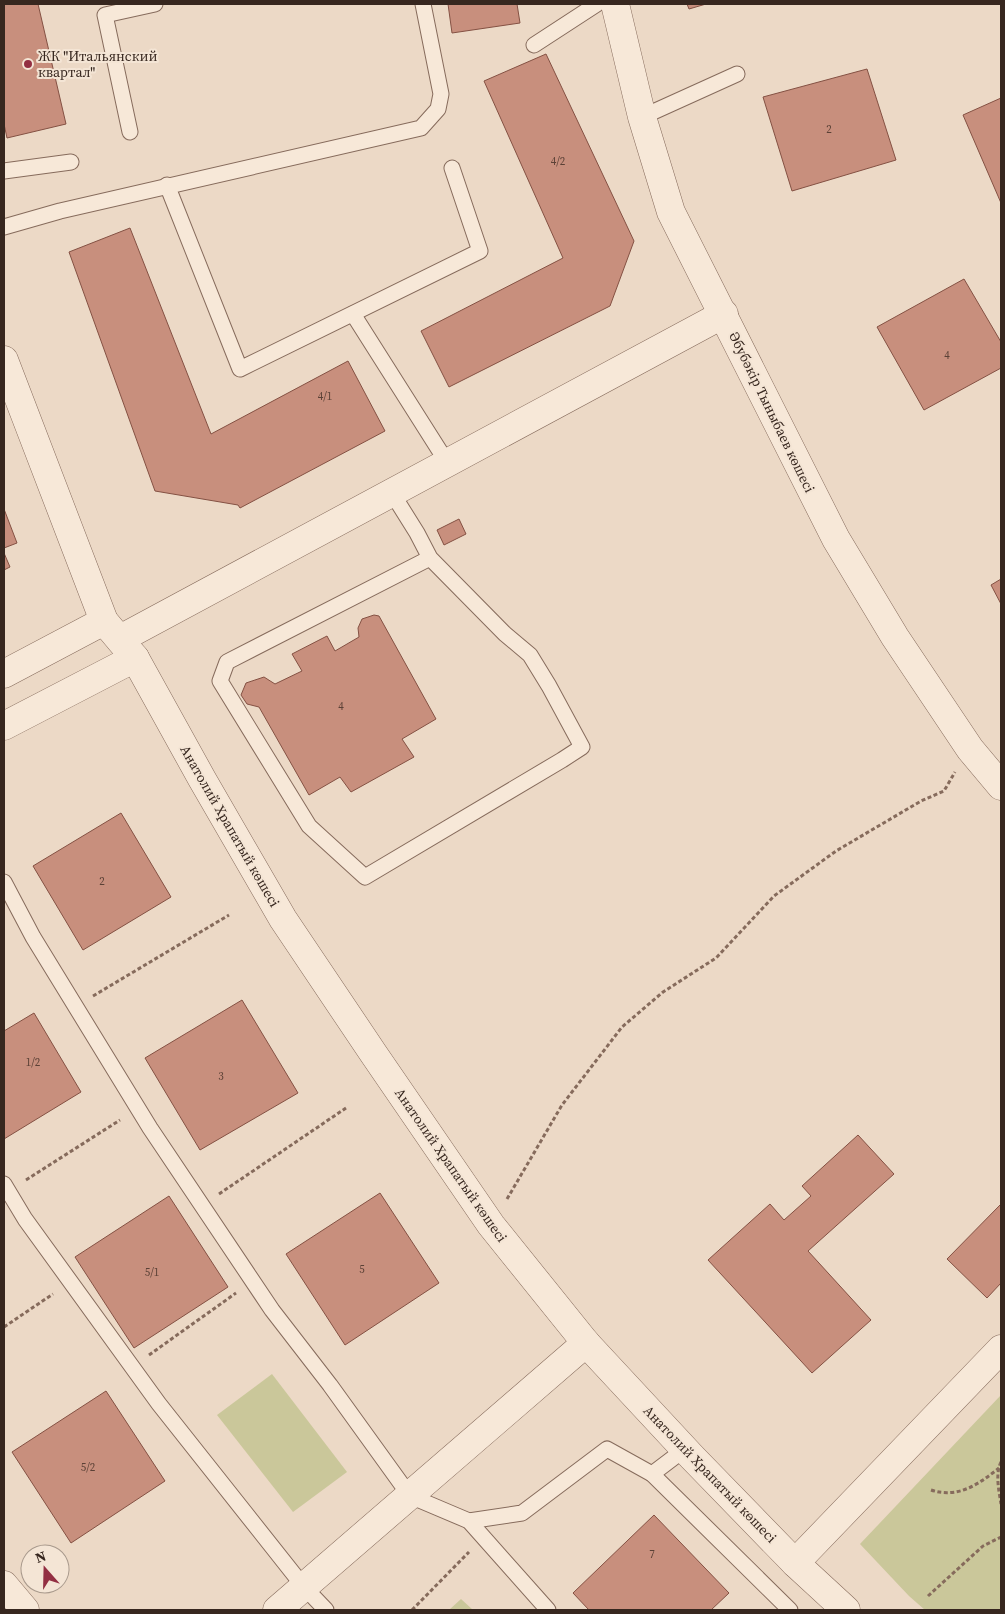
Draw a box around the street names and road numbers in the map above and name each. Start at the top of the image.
street label: Әбубәкір Тыныбаев көшесі [724,328,820,496]
street label: Анатолий Храпатый көшесі [175,741,285,911]
street label: Анатолий Храпатый көшесі [390,1084,512,1246]
street label: Анатолий Храпатый көшесі [639,1401,781,1547]

